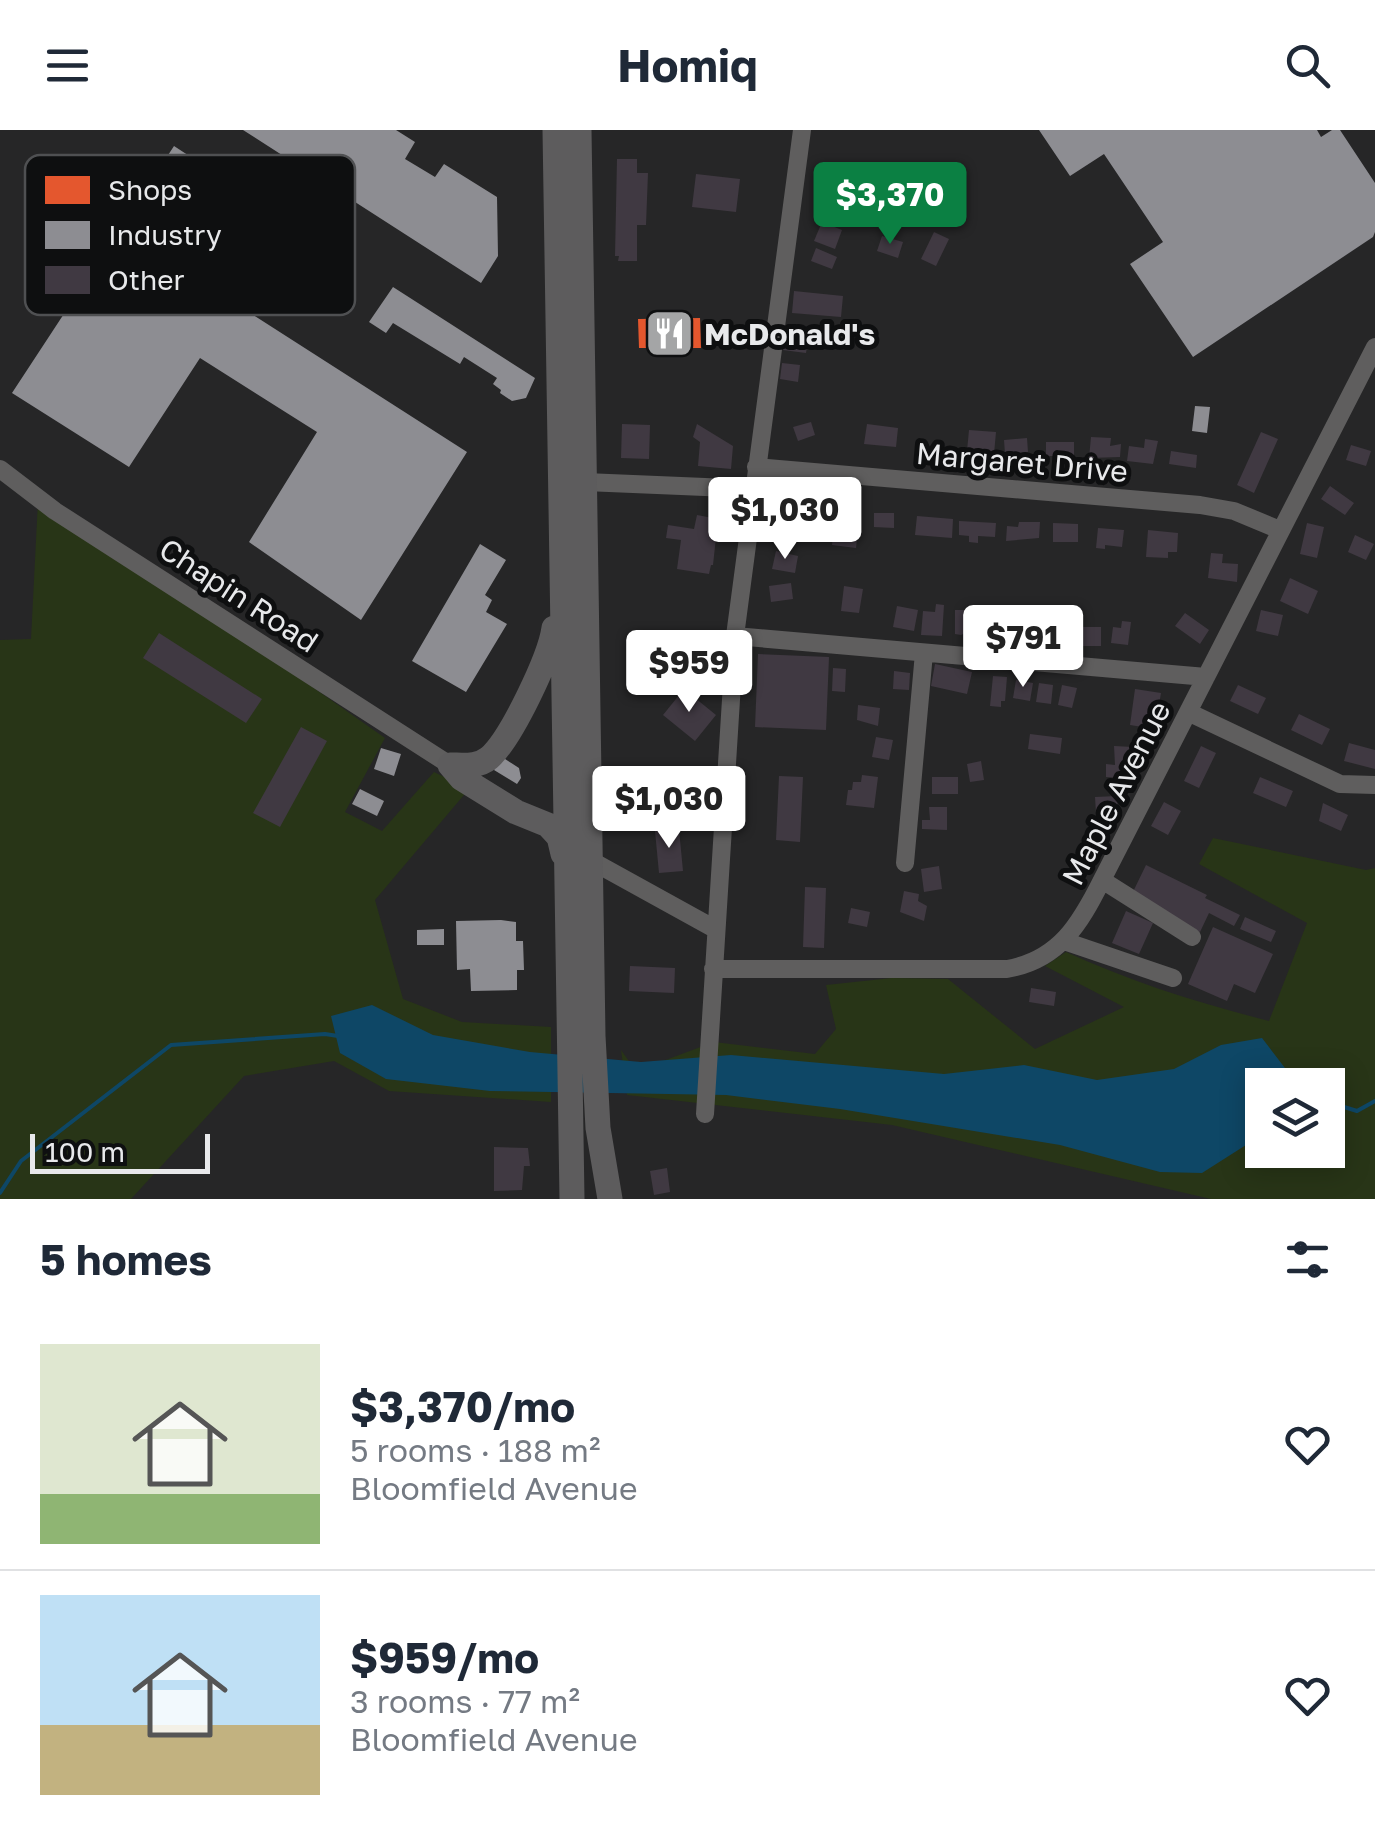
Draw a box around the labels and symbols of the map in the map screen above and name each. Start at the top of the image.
legend [25,155,355,315]
pin: $3,370 [809,162,971,247]
text: Shops [108,173,192,206]
text: Industry [108,218,222,251]
text: Other [108,263,184,296]
restaurant icon: McDonald's [643,308,695,360]
place label: McDonald's [704,316,875,352]
street label: Margaret Drive [915,435,1129,489]
pin: $1,030 [704,477,866,562]
street label: Chapin Road [153,530,325,660]
pin: $791 [964,605,1082,690]
pin: $959 [630,630,748,715]
street label: Maple Avenue [1054,695,1178,891]
pin: $1,030 [588,766,750,851]
scale bar [30,1129,210,1174]

